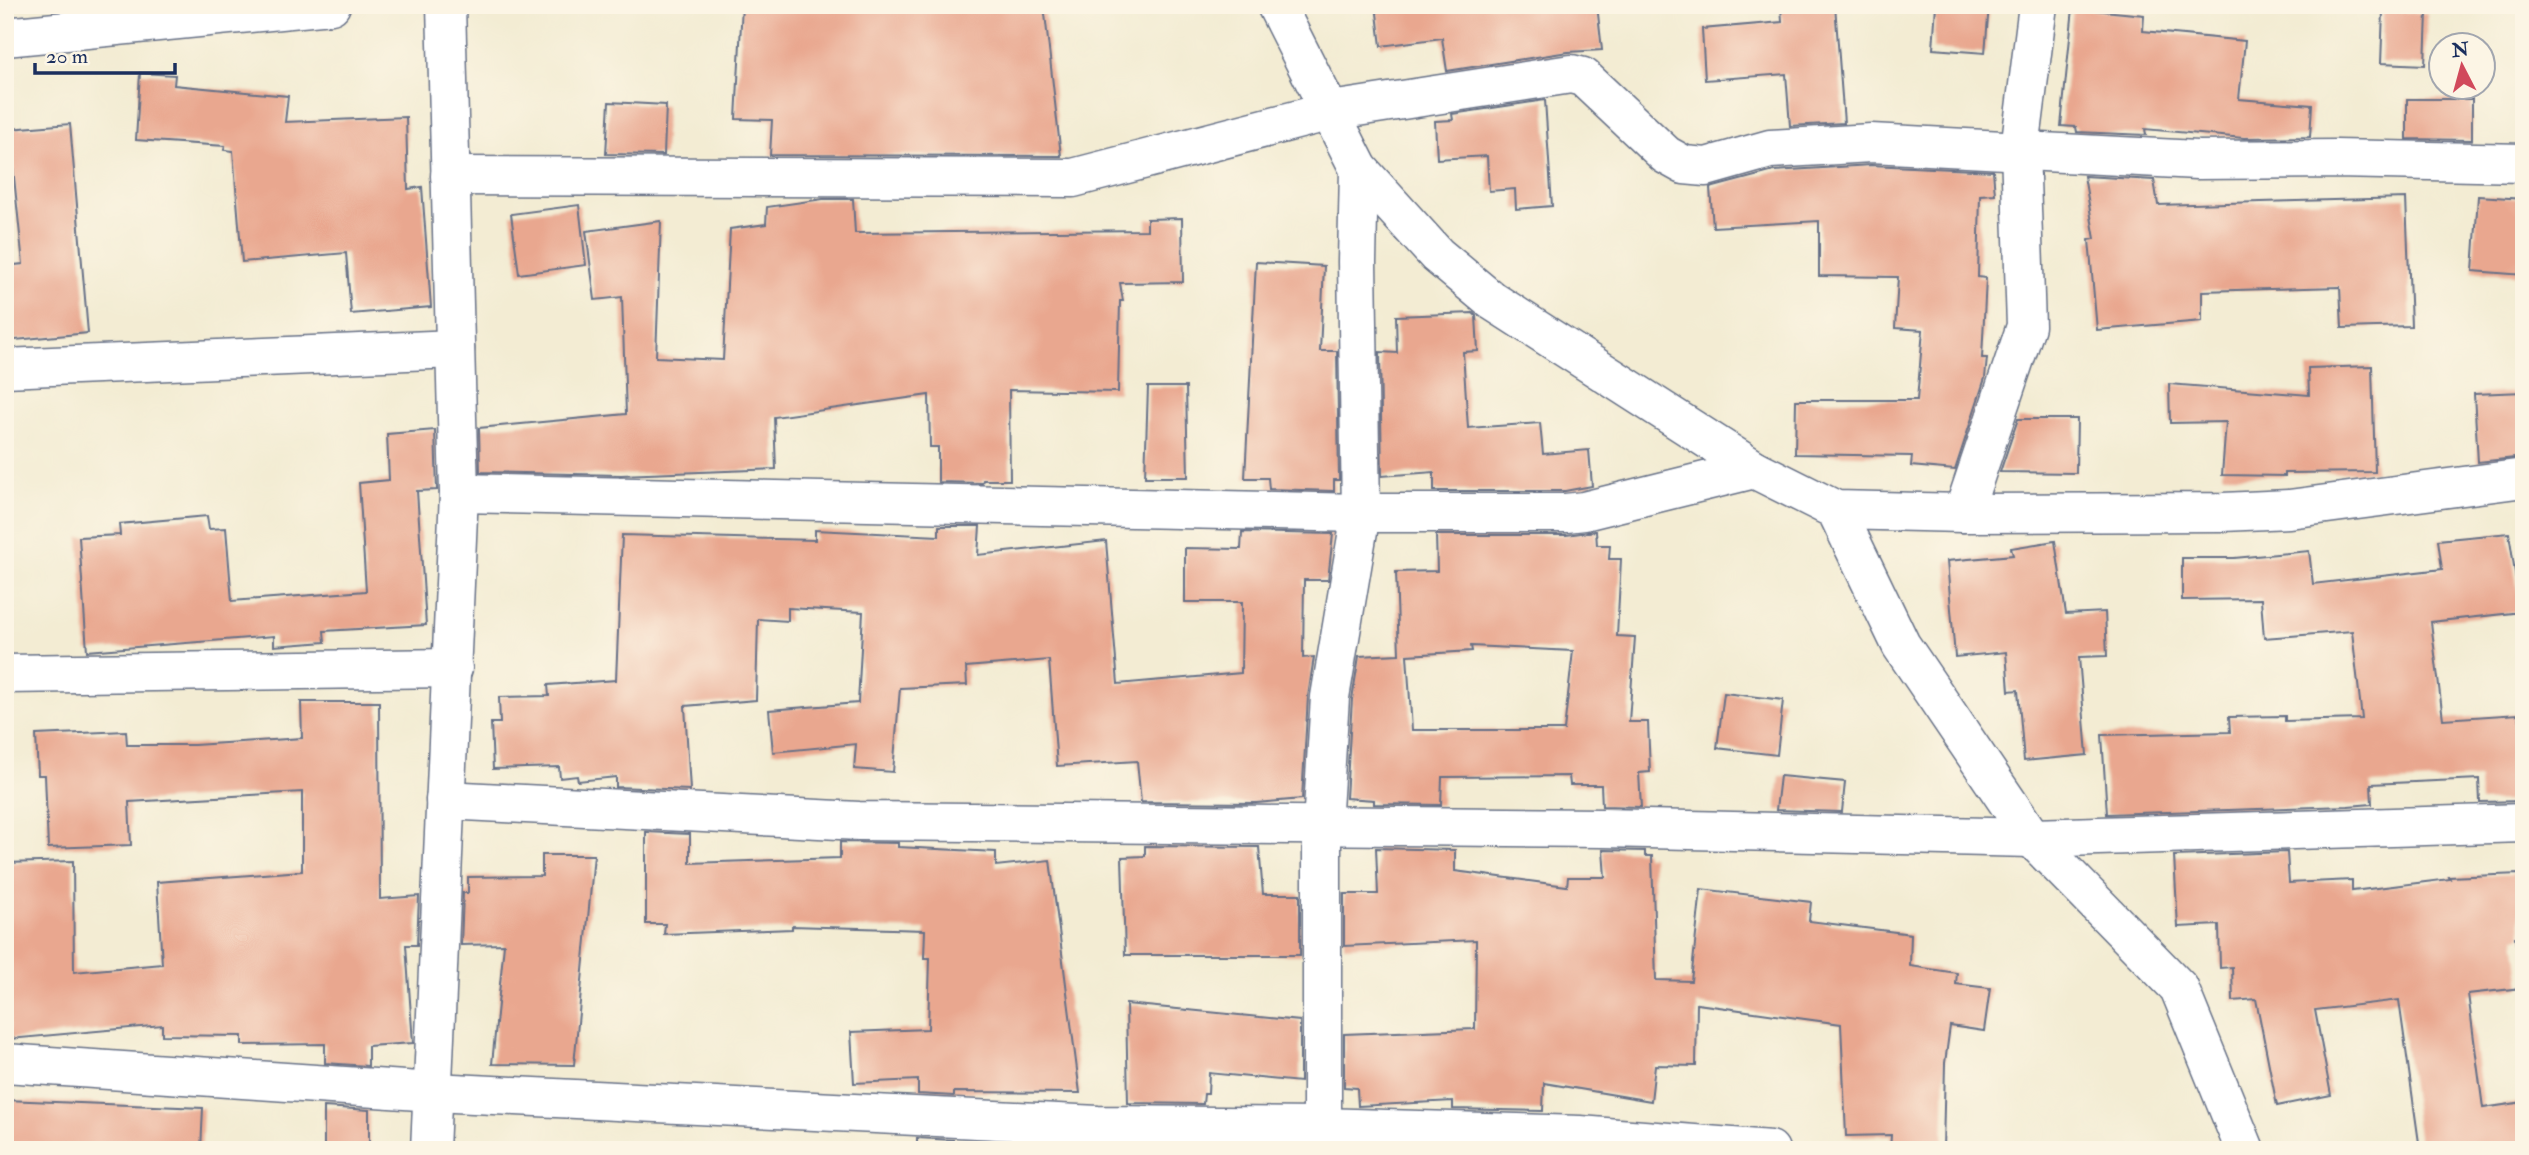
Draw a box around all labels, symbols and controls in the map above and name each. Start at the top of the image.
scale bar [35,32,175,76]
north arrow [2428,32,2498,102]
text: N [2450,37,2471,63]
text: 20 m [46,43,88,70]

